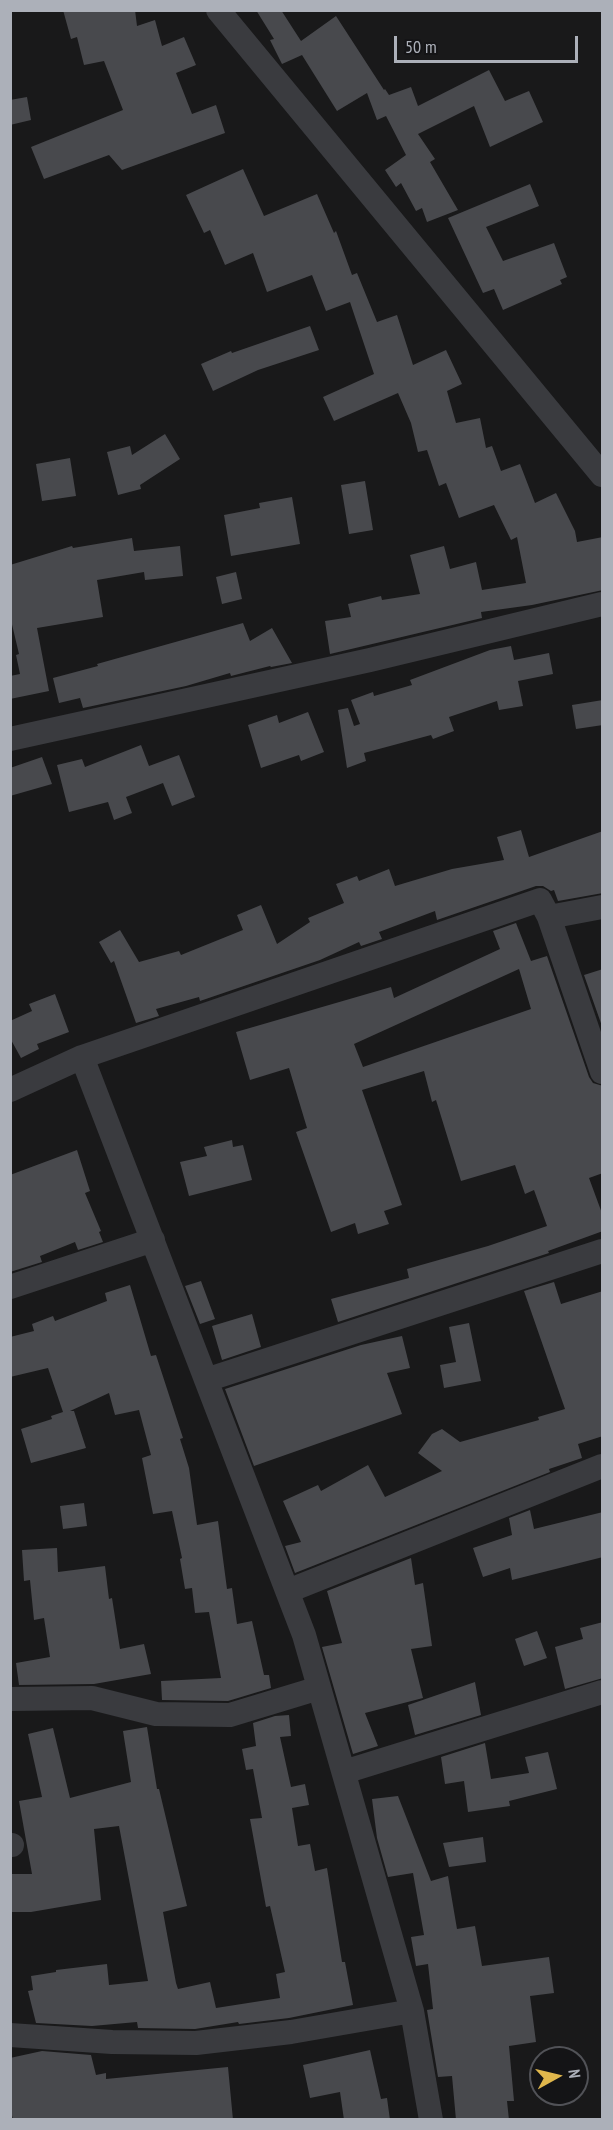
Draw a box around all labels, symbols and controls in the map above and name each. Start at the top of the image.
scale bar [397,24,582,62]
text: 50 m [405,35,437,58]
north arrow [529,2046,589,2106]
text: N [564,2068,585,2079]

